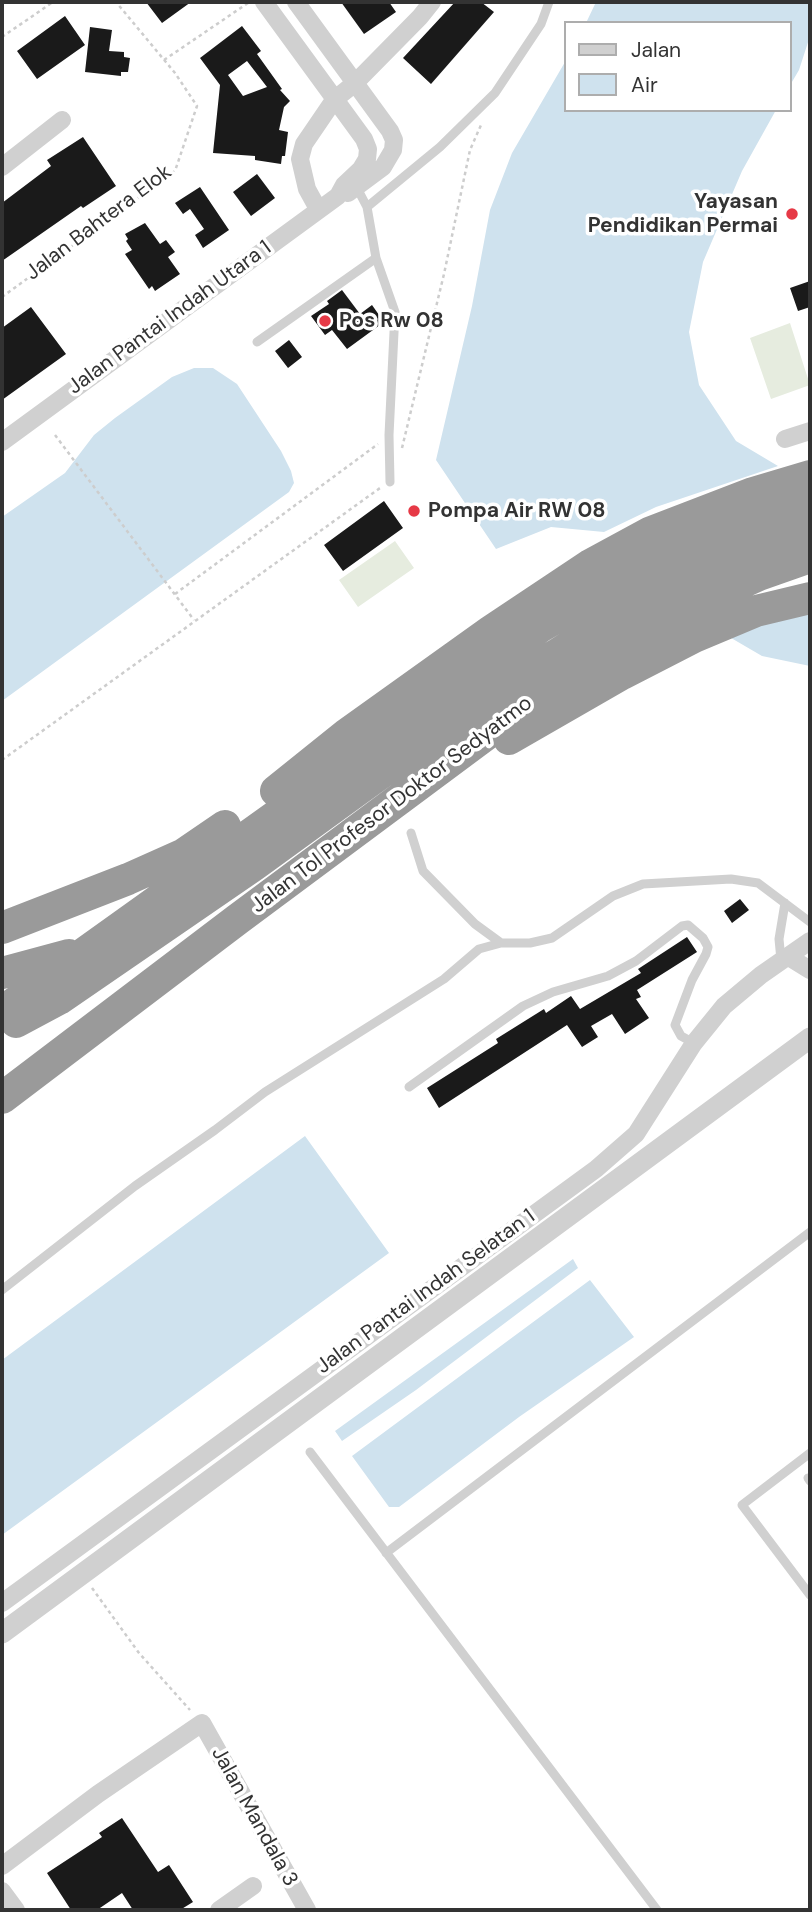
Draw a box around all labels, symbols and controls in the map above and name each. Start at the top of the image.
legend [564,21,791,112]
text: Jalan [631,36,681,64]
text: Air [631,71,658,99]
street label: Jalan Bahtera Elok [21,160,177,286]
place label: Yayasan Pendidikan Permai [588,189,778,239]
marker: Yayasan Pendidikan Permai [784,206,800,222]
street label: Jalan Pantai Indah Utara 1 [63,236,277,400]
place label: Pos Rw 08 [339,308,444,334]
marker: Pos Rw 08 [317,313,333,329]
place label: Pompa Air RW 08 [428,498,606,524]
marker: Pompa Air RW 08 [406,503,422,519]
street label: Jalan Tol Profesor Doktor Sedyatmo [247,691,537,919]
street label: Jalan Pantai Indah Selatan 1 [312,1204,540,1380]
street label: Jalan Mandala 3 [205,1743,303,1891]

